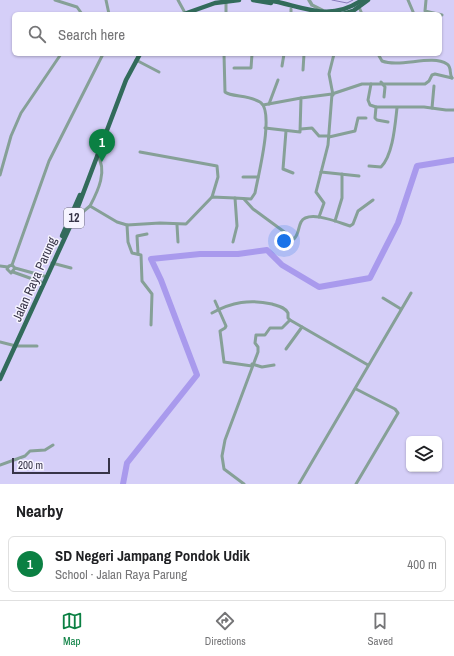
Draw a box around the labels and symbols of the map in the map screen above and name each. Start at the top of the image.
pin: 1 [89,129,115,162]
road number: 12 [64,208,84,228]
your location [274,231,294,251]
street label: Jalan Raya Parung [8,234,61,324]
scale bar [12,456,110,475]

